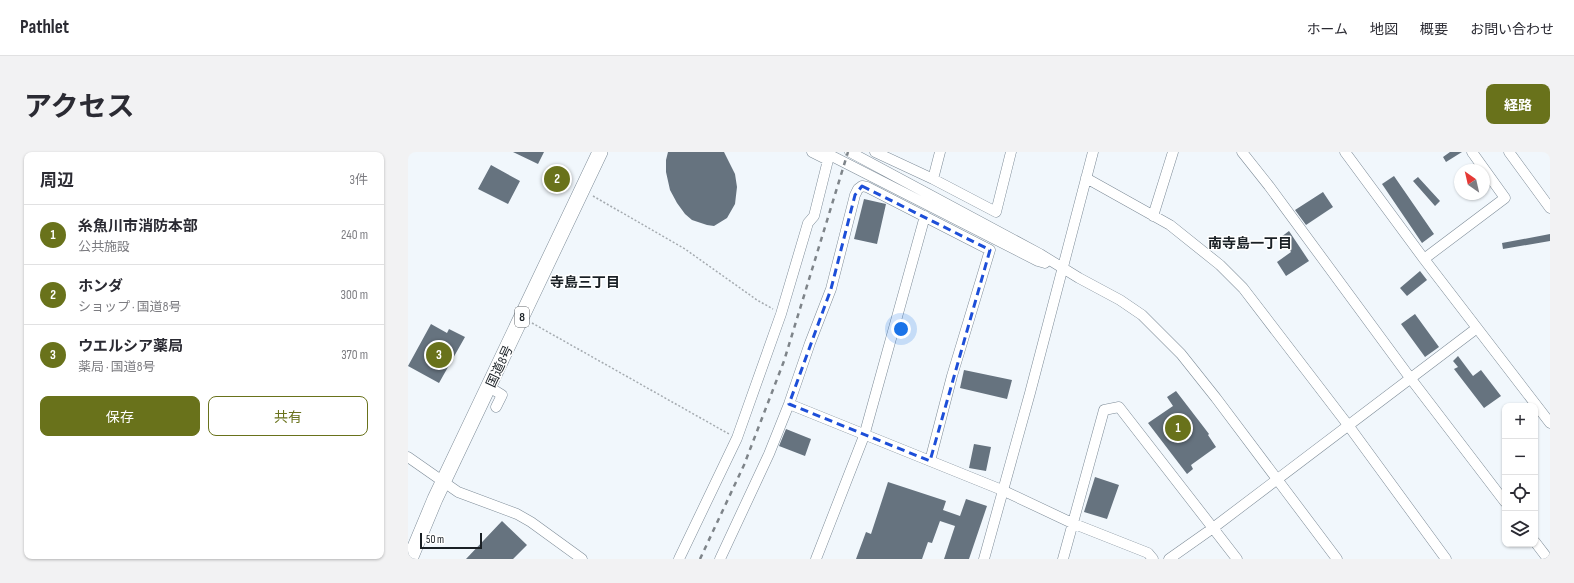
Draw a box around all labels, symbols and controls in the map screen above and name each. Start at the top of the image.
text: Pathlet [20,16,69,39]
text: ホーム [1306,21,1348,38]
text: 地図 [1370,21,1398,38]
text: 概要 [1420,21,1448,38]
text: お問い合わせ [1470,21,1554,38]
button: 経路 [1486,84,1550,124]
text: アクセス [24,91,135,124]
pin: 2 [544,164,570,194]
north arrow [1454,164,1490,200]
text: 周辺 [40,171,74,191]
text: 3件 [350,172,368,188]
text: 糸魚川市消防本部 [78,217,198,236]
text: 1 [50,227,56,243]
text: 240 m [341,227,368,243]
district label: 南寺島一丁目 [1208,235,1292,252]
text: 公共施設 [78,239,130,255]
district label: 寺島三丁目 [550,274,620,291]
text: ホンダ [78,277,123,296]
text: 2 [50,287,56,303]
text: 300 m [341,287,368,303]
text: ショップ · 国道8号 [78,299,181,315]
road number: 8 [515,307,529,327]
your location [891,319,911,339]
text: ウエルシア薬局 [78,337,183,356]
pin: 3 [426,340,452,370]
street label: 国道8号 [483,343,517,390]
text: 3 [50,347,56,363]
text: 370 m [341,347,368,363]
text: 薬局 · 国道8号 [78,359,155,375]
button: 保存 [40,396,200,436]
button: 共有 [208,396,368,436]
map controls [1502,403,1538,547]
button: + [1502,403,1538,439]
pin: 1 [1165,413,1191,443]
button: − [1502,439,1538,475]
button: locate [1502,475,1538,511]
button: layers [1502,511,1538,547]
scale bar [420,531,482,550]
text: 50 m [426,533,444,546]

